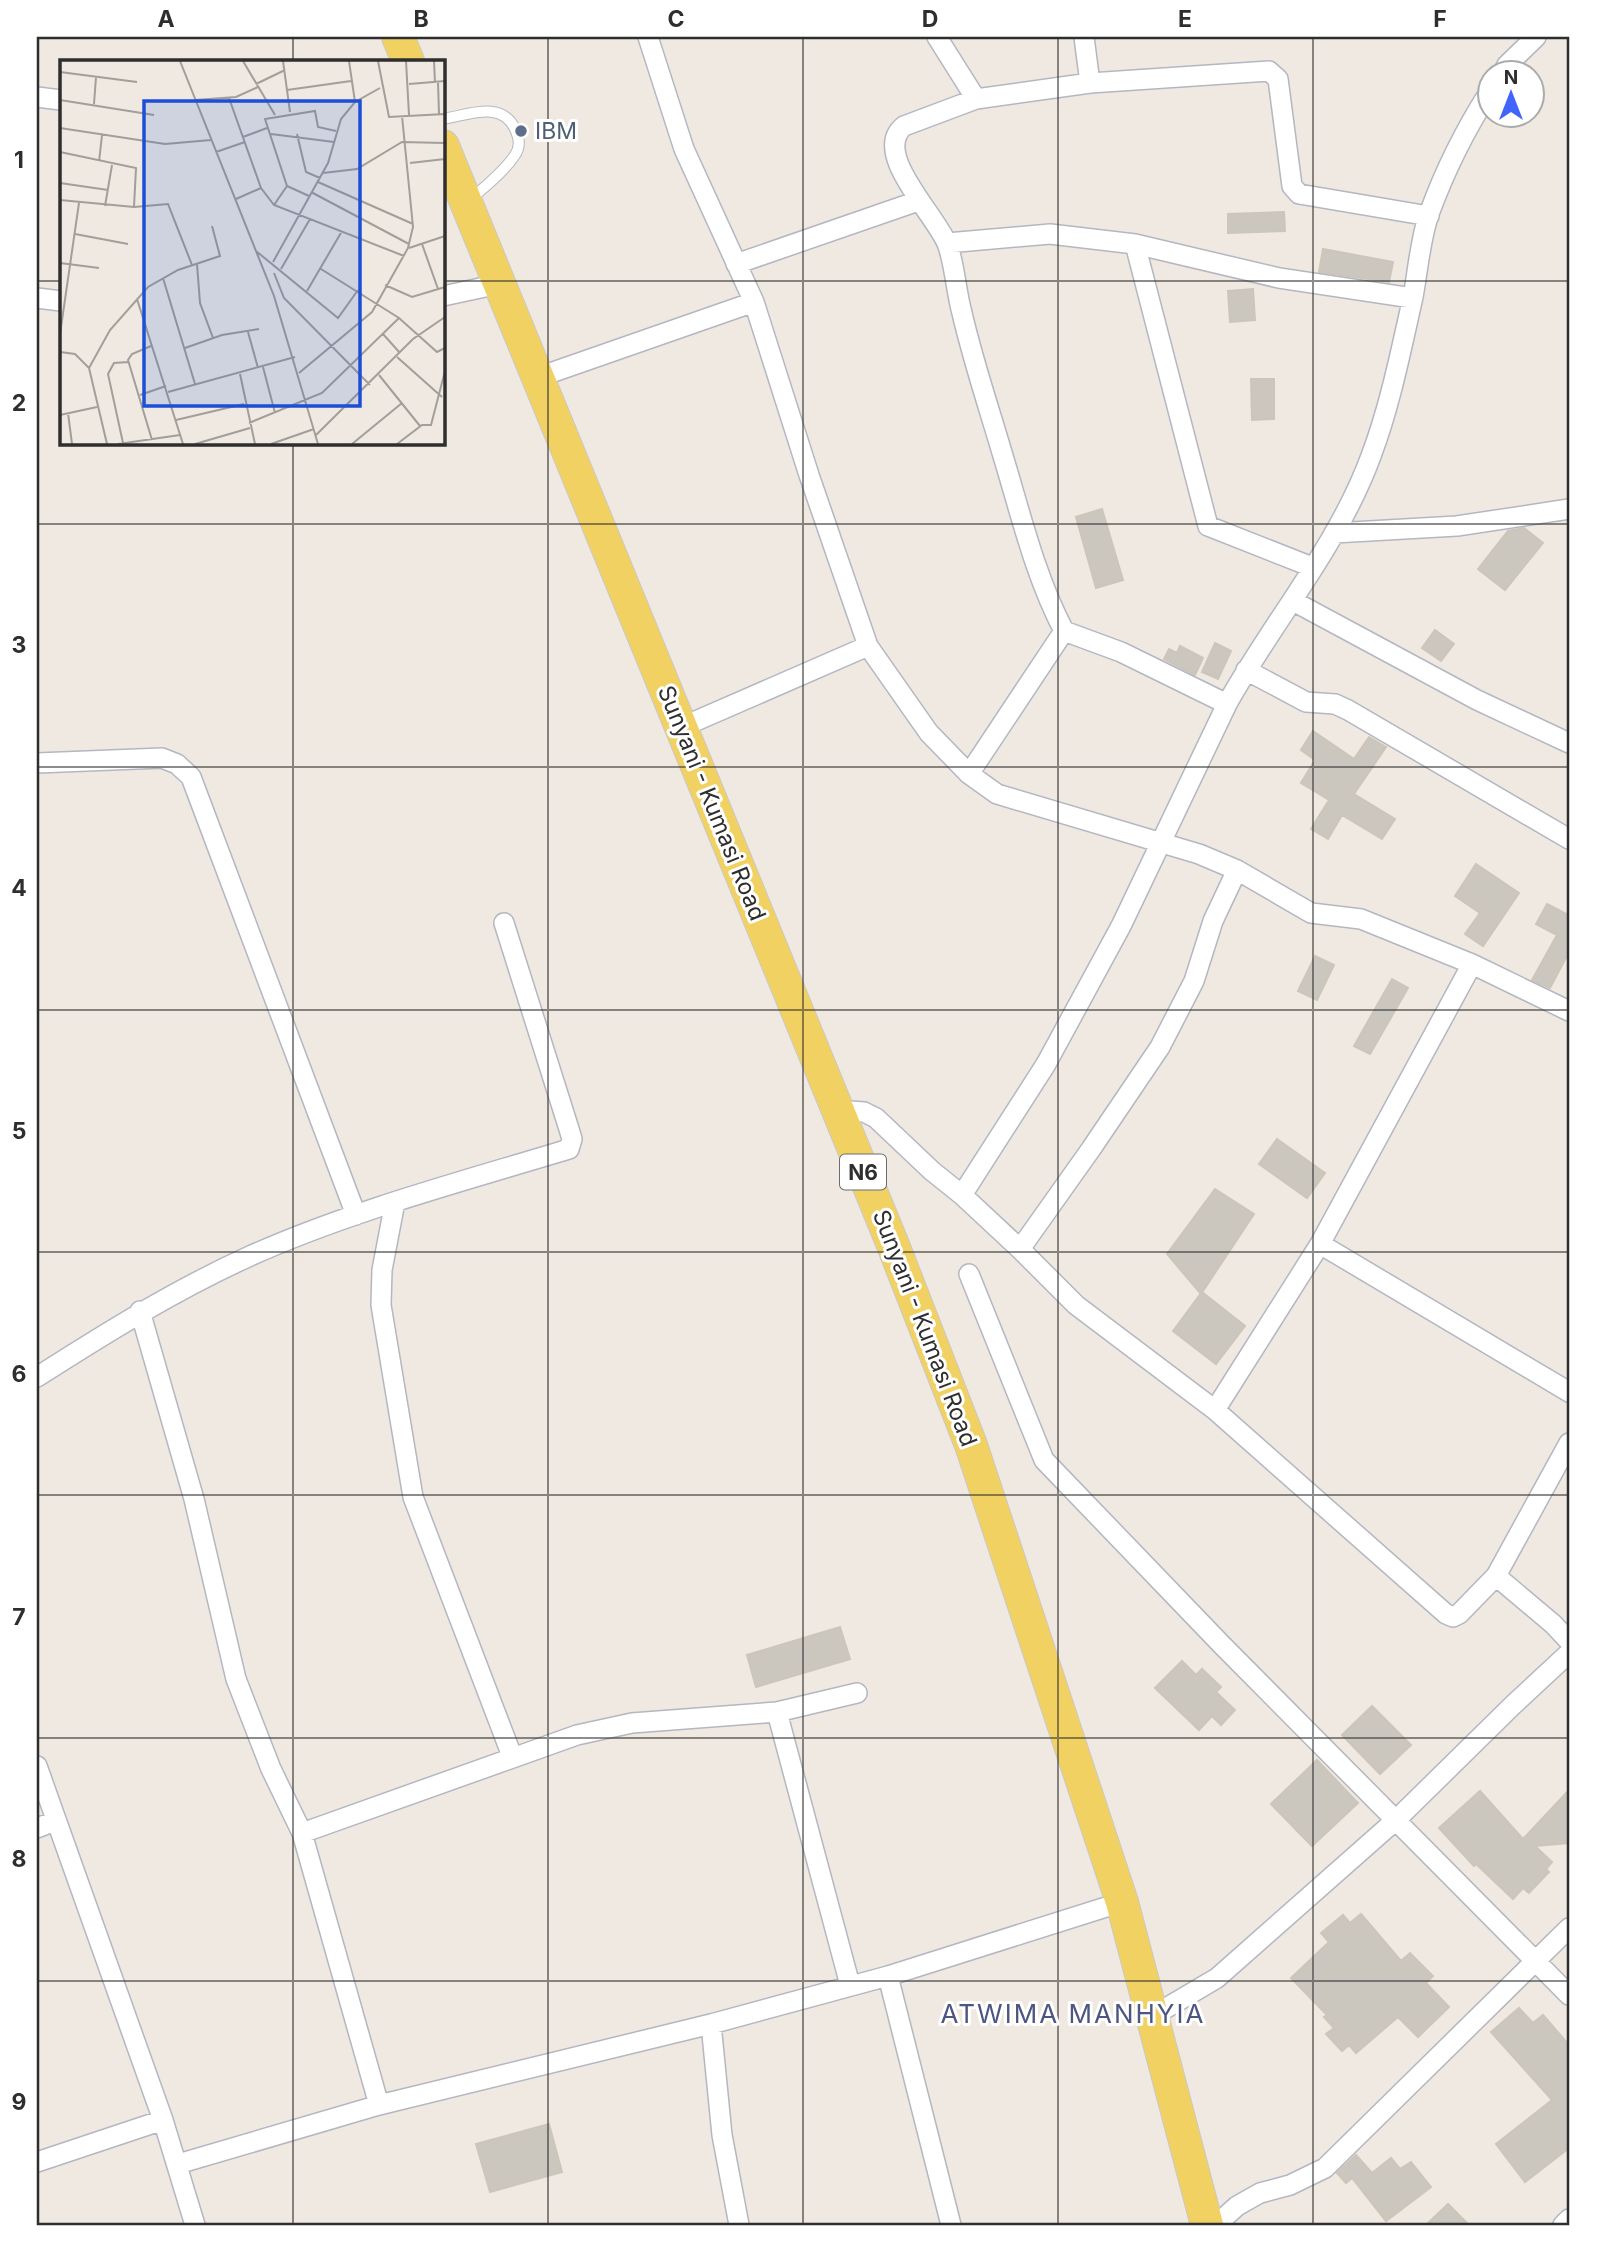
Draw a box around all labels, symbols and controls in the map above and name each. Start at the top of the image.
text: A [157,5,175,33]
text: B [413,5,429,33]
text: C [667,5,685,33]
text: D [922,5,938,33]
text: E [1178,5,1192,33]
text: F [1433,5,1447,33]
inset map [60,60,444,444]
north arrow [1476,60,1546,130]
text: N [1504,66,1518,89]
place label: IBM [535,117,577,145]
marker: IBM [513,123,529,139]
text: 1 [14,146,24,174]
text: 2 [12,389,26,417]
text: 3 [12,631,26,659]
street label: Sunyani - Kumasi Road [652,681,772,925]
text: 4 [11,874,27,902]
text: 5 [12,1117,26,1145]
road number: N6 [840,1154,886,1190]
street label: Sunyani - Kumasi Road [867,1206,983,1450]
text: 6 [12,1360,26,1388]
text: 7 [12,1603,26,1631]
text: 8 [12,1845,26,1873]
district label: ATWIMA MANHYIA [941,1998,1205,2029]
text: 9 [12,2088,26,2116]

